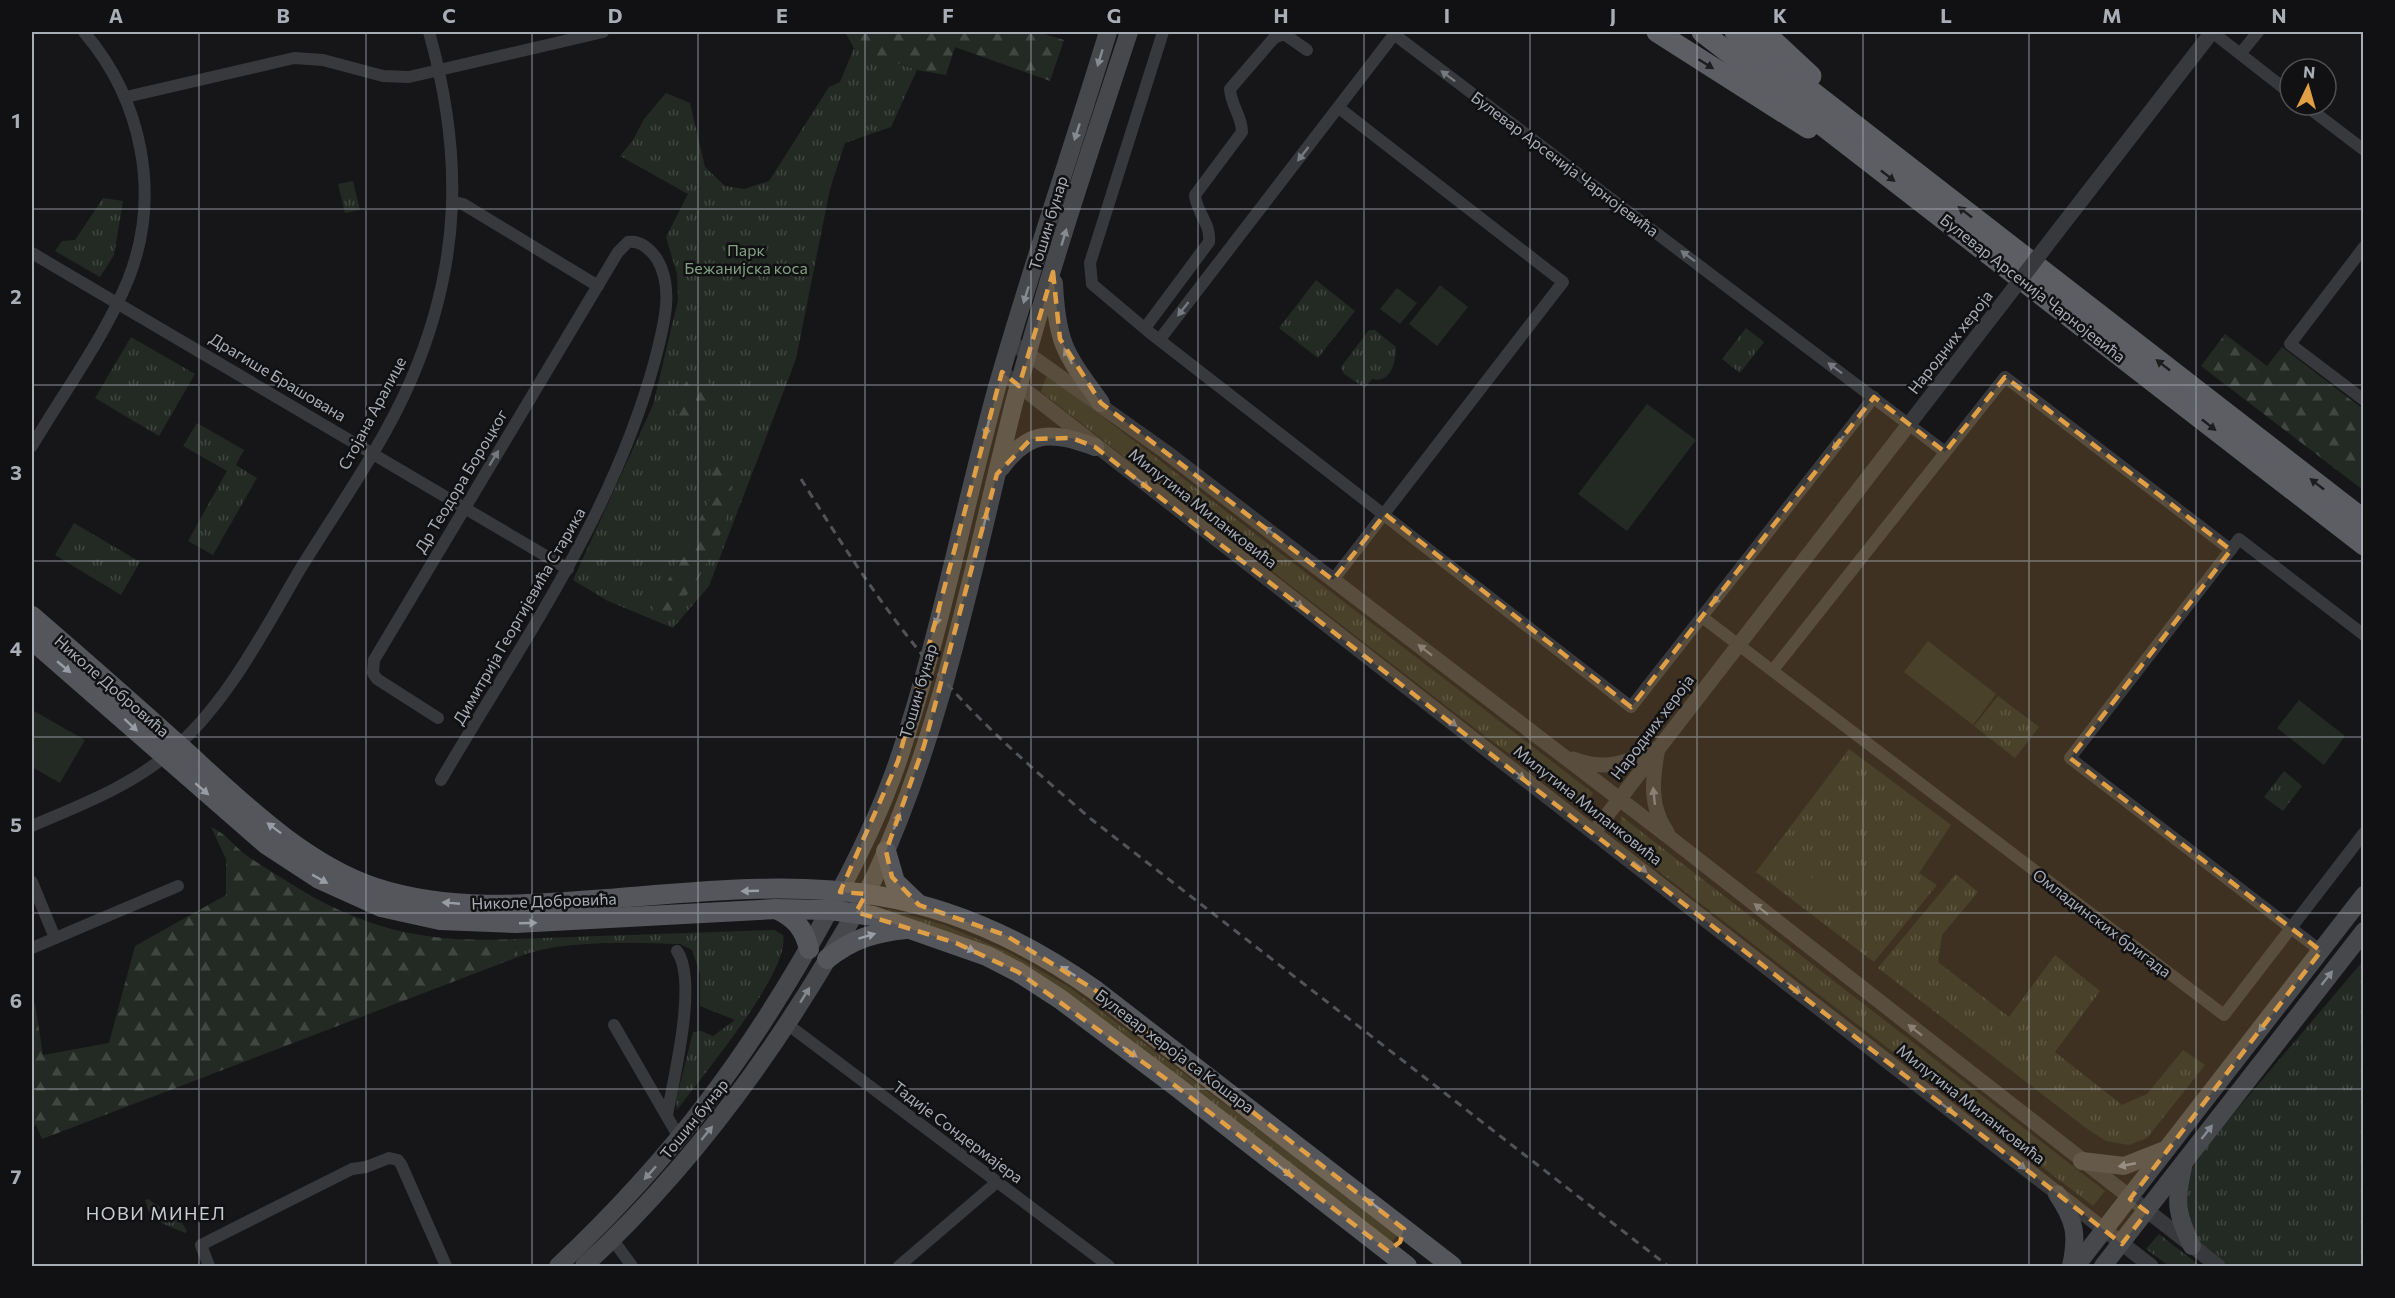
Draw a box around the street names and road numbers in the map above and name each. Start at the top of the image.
street label: Булевар Арсенија Чарнојевића [1468,87,1663,240]
street label: Тошин бунар [1024,173,1071,272]
street label: Булевар Арсенија Чарнојевића [1937,209,2130,366]
street label: Народних хероја [1903,286,1996,397]
street label: Драгише Брашована [207,328,350,425]
street label: Стојана Аралице [334,353,409,473]
street label: Др Теодора Бороцког [410,406,511,556]
street label: Милутина Миланковића [1125,444,1281,571]
street label: Димитрија Георгијевића Старика [448,504,589,728]
street label: Николе Добровића [51,631,173,740]
street label: Тошин бунар [895,641,940,740]
street label: Народних хероја [1606,671,1697,783]
street label: Милутина Миланковића [1510,741,1666,868]
street label: Омладинских бригада [2029,864,2175,981]
street label: Николе Добровића [471,888,617,913]
street label: Булевар хероја са Кошара [1092,985,1258,1116]
street label: Милутина Миланковића [1893,1040,2049,1167]
street label: Тошин бунар [655,1075,732,1163]
street label: Тадије Сондермајера [890,1076,1027,1187]

